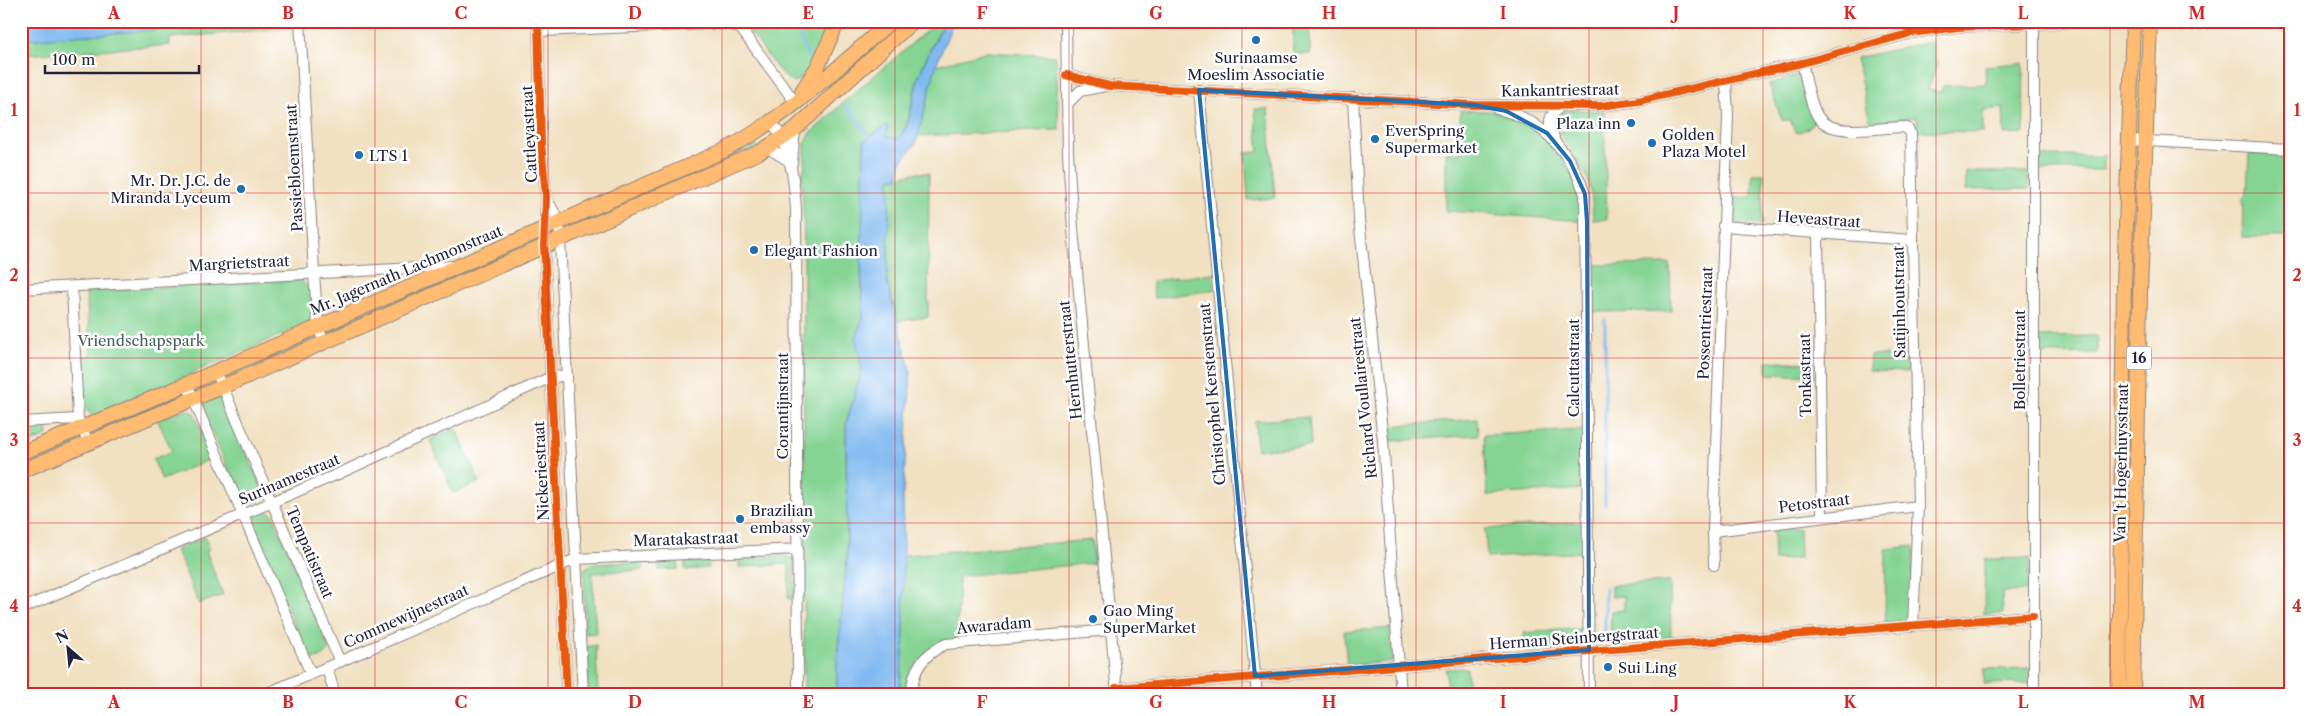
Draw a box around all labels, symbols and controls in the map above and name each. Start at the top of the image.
text: A [107,3,121,23]
text: B [282,3,294,23]
text: C [455,3,467,23]
text: D [628,3,642,23]
text: E [802,3,814,23]
text: F [977,3,988,23]
text: G [1149,3,1163,23]
text: H [1322,3,1336,23]
text: I [1500,3,1507,23]
text: J [1670,3,1679,23]
text: K [1844,3,1858,23]
text: L [2017,3,2029,23]
text: M [2189,3,2206,23]
marker: Surinaamse Moeslim Associatie [1250,34,1262,46]
scale bar [45,42,199,74]
place label: Surinaamse Moeslim Associatie [1187,48,1325,84]
text: 100 m [52,50,95,69]
street label: Kankantriestraat [1501,79,1620,101]
street label: Cattleyastraat [517,84,541,183]
text: 1 [10,100,18,120]
text: 1 [2293,100,2301,120]
street label: Passiebloemstraat [281,103,307,232]
place label: Plaza inn [1556,114,1622,133]
marker: Plaza inn [1625,117,1637,129]
place label: EverSpring Supermarket [1385,121,1478,157]
place label: Golden Plaza Motel [1662,125,1746,161]
marker: EverSpring Supermarket [1369,133,1381,145]
marker: Golden Plaza Motel [1646,137,1658,149]
place label: LTS 1 [369,146,409,165]
marker: LTS 1 [353,149,365,161]
place label: Mr. Dr. J.C. de Miranda Lyceum [110,171,231,207]
marker: Mr. Dr. J.C. de Miranda Lyceum [235,183,247,195]
street label: Heveastraat [1777,207,1862,231]
street label: Mr. Jagernath Lachmonstraat [307,220,506,319]
place label: Elegant Fashion [764,241,878,260]
marker: Elegant Fashion [748,244,760,256]
street label: Satijnhoutstraat [1889,245,1909,358]
street label: Margrietstraat [188,251,291,275]
text: 2 [9,265,19,285]
street label: Possentriestraat [1694,265,1716,380]
text: 2 [2292,265,2302,285]
street label: Hernhutterstraat [1054,299,1086,421]
street label: Christophel Kerstenstraat [1195,301,1229,486]
street label: Bolletriestraat [2010,309,2029,410]
street label: Richard Voullairestraat [1345,316,1381,480]
street label: Calcuttastraat [1564,318,1583,417]
park label: Vriendschapspark [76,331,206,350]
street label: Tonkastraat [1795,332,1815,417]
road number: 16 [2126,346,2152,369]
street label: Corantijnstraat [773,352,792,459]
street label: Van 't Hogerhuysstraat [2110,382,2132,544]
street label: Nickeriestraat [529,420,553,521]
text: 3 [9,430,19,450]
text: 3 [2292,430,2302,450]
street label: Surinamestraat [236,449,343,509]
street label: Petostraat [1777,489,1851,517]
place label: Brazilian embassy [750,501,814,537]
street label: Tempatistraat [282,503,338,602]
marker: Brazilian embassy [734,513,746,525]
street label: Maratakastraat [633,528,740,550]
street label: Commewijnestraat [340,580,472,652]
text: 4 [9,596,19,616]
text: 4 [2292,596,2302,616]
place label: Gao Ming SuperMarket [1103,601,1197,637]
street label: Awaradam [955,612,1032,638]
marker: Gao Ming SuperMarket [1087,613,1099,625]
street label: Herman Steinbergstraat [1489,623,1660,653]
north arrow [42,624,92,674]
text: N [53,626,72,647]
place label: Sui Ling [1618,658,1677,677]
marker: Sui Ling [1602,661,1614,673]
text: A [107,692,121,712]
text: B [282,692,294,712]
text: C [455,692,467,712]
text: D [628,692,642,712]
text: E [802,692,814,712]
text: F [977,692,988,712]
text: G [1149,692,1163,712]
text: H [1322,692,1336,712]
text: I [1500,692,1507,712]
text: J [1670,692,1679,712]
text: K [1844,692,1858,712]
text: L [2017,692,2029,712]
text: M [2189,692,2206,712]

